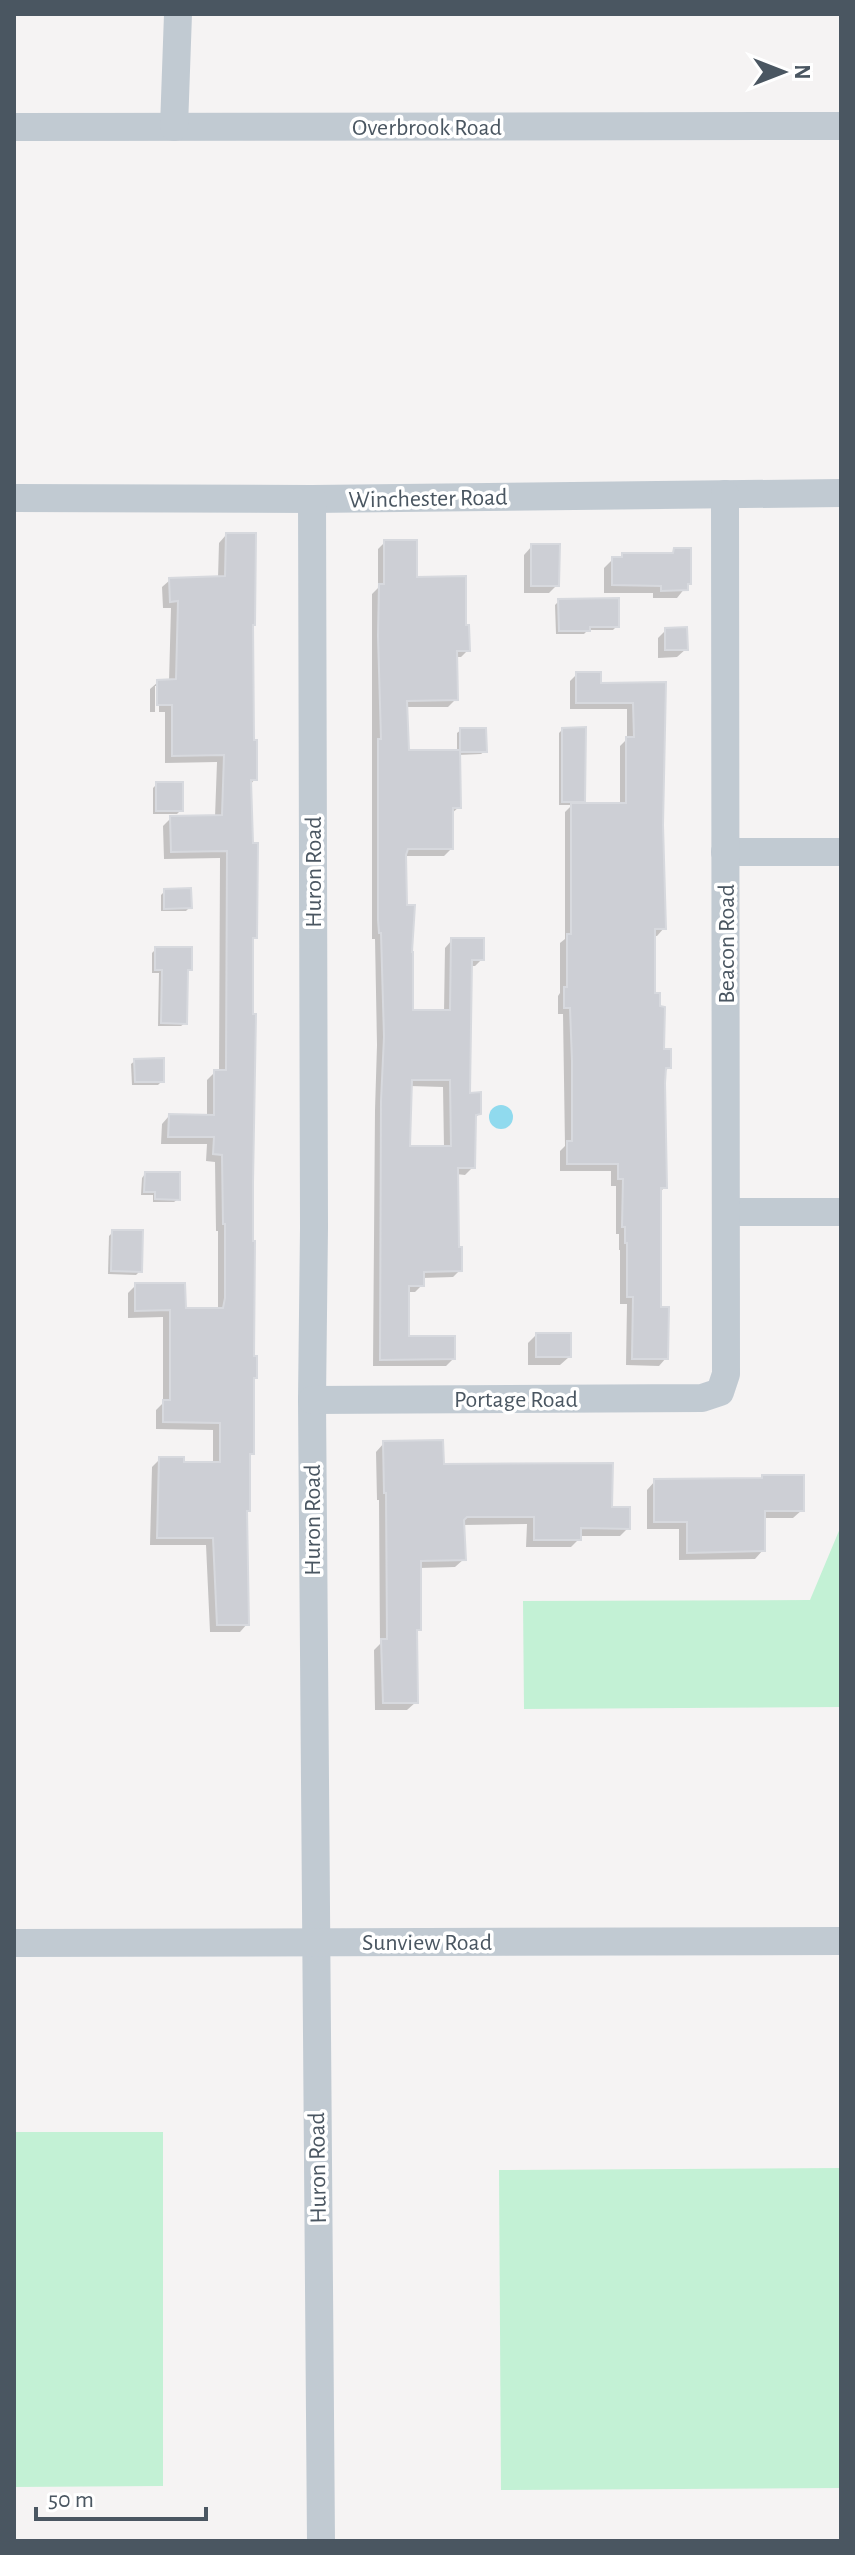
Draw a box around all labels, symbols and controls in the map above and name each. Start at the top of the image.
north arrow [743,32,823,112]
text: N [791,64,813,80]
street label: Overbrook Road [352,116,502,140]
street label: Winchester Road [348,486,508,512]
street label: Huron Road [302,816,326,928]
street label: Beacon Road [715,884,739,1004]
street label: Portage Road [454,1388,578,1412]
street label: Huron Road [301,1464,325,1576]
street label: Sunview Road [362,1931,492,1955]
street label: Huron Road [305,2112,331,2224]
scale bar [36,2471,206,2521]
text: 50 m [48,2488,94,2512]

